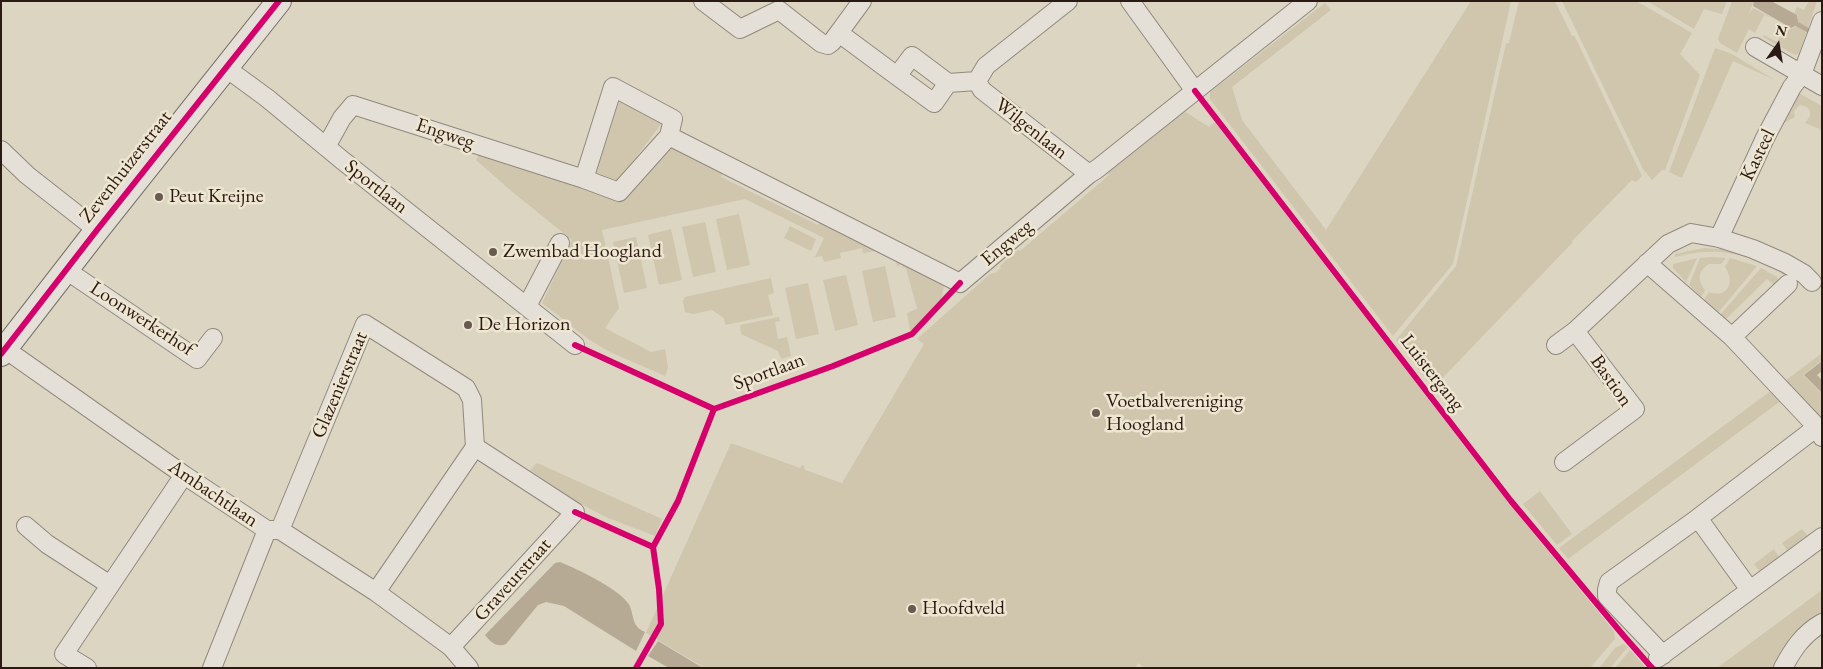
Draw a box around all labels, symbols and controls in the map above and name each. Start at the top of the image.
north arrow [1753,20,1803,70]
text: N [1774,20,1789,40]
street label: Wilgenlaan [990,93,1072,165]
street label: Zevenhuizerstraat [75,106,177,228]
street label: Engweg [413,113,477,155]
street label: Kasteel [1735,125,1781,185]
street label: Sportlaan [340,155,412,219]
place label: Peut Kreijne [169,185,264,209]
marker: Peut Kreijne [153,191,165,203]
street label: Engweg [976,214,1038,272]
place label: Zwembad Hoogland [503,240,662,264]
marker: Zwembad Hoogland [487,246,499,258]
street label: Loonwerkerhof [85,276,199,362]
place label: De Horizon [478,313,571,337]
marker: De Horizon [462,319,474,331]
street label: Glazenierstraat [307,328,373,442]
street label: Luistergang [1395,330,1469,416]
street label: Sportlaan [730,348,808,396]
street label: Bastion [1585,350,1637,412]
place label: Voetbalvereniging Hoogland [1106,390,1243,437]
marker: Voetbalvereniging Hoogland [1090,407,1102,419]
street label: Ambachtlaan [163,455,263,533]
street label: Graveurstraat [469,533,557,627]
place label: Hoofdveld [922,597,1005,621]
marker: Hoofdveld [906,603,918,615]

